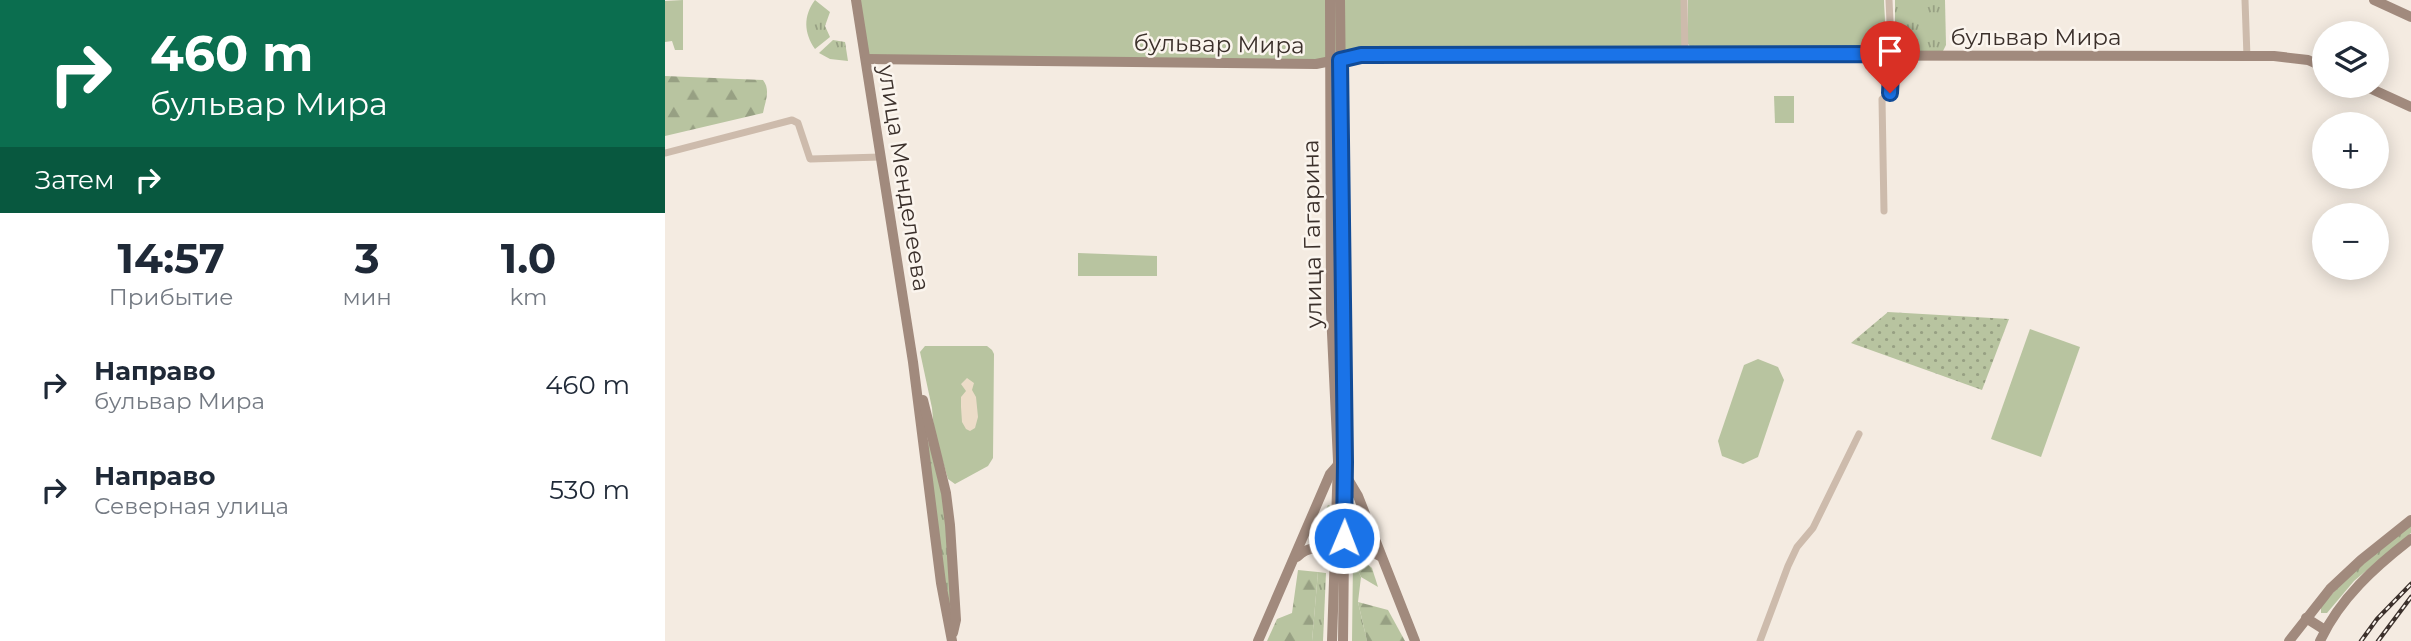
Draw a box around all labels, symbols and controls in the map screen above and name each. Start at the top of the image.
pin [1860,21,1920,93]
map controls [2312,21,2389,280]
button: layers [2312,21,2389,98]
street label: бульвар Мира [1951,23,2121,51]
text: 460 m [150,24,314,83]
icon: right [35,28,126,119]
street label: бульвар Мира [1133,29,1305,59]
icon: arrive [1871,32,1909,70]
street label: улица Менделеева [872,62,936,293]
text: бульвар Мира [150,84,388,123]
button: + [2312,112,2389,189]
street label: улица Гагарина [1296,139,1328,330]
icon: right [129,161,167,199]
text: Затем [35,164,115,196]
button: − [2312,203,2389,280]
text: 14:57 [118,232,225,284]
text: 3 [355,232,380,284]
text: 1.0 [501,232,556,284]
text: Прибытие [109,283,234,311]
text: мин [342,283,392,311]
text: km [509,283,547,311]
text: Направо [94,355,215,387]
icon: right [35,366,73,404]
text: 460 m [545,369,630,401]
text: бульвар Мира [94,387,265,415]
text: Направо [94,460,215,492]
icon: right [35,471,73,509]
text: 530 m [549,474,630,506]
text: Северная улица [94,492,289,520]
position arrow [1307,501,1381,575]

